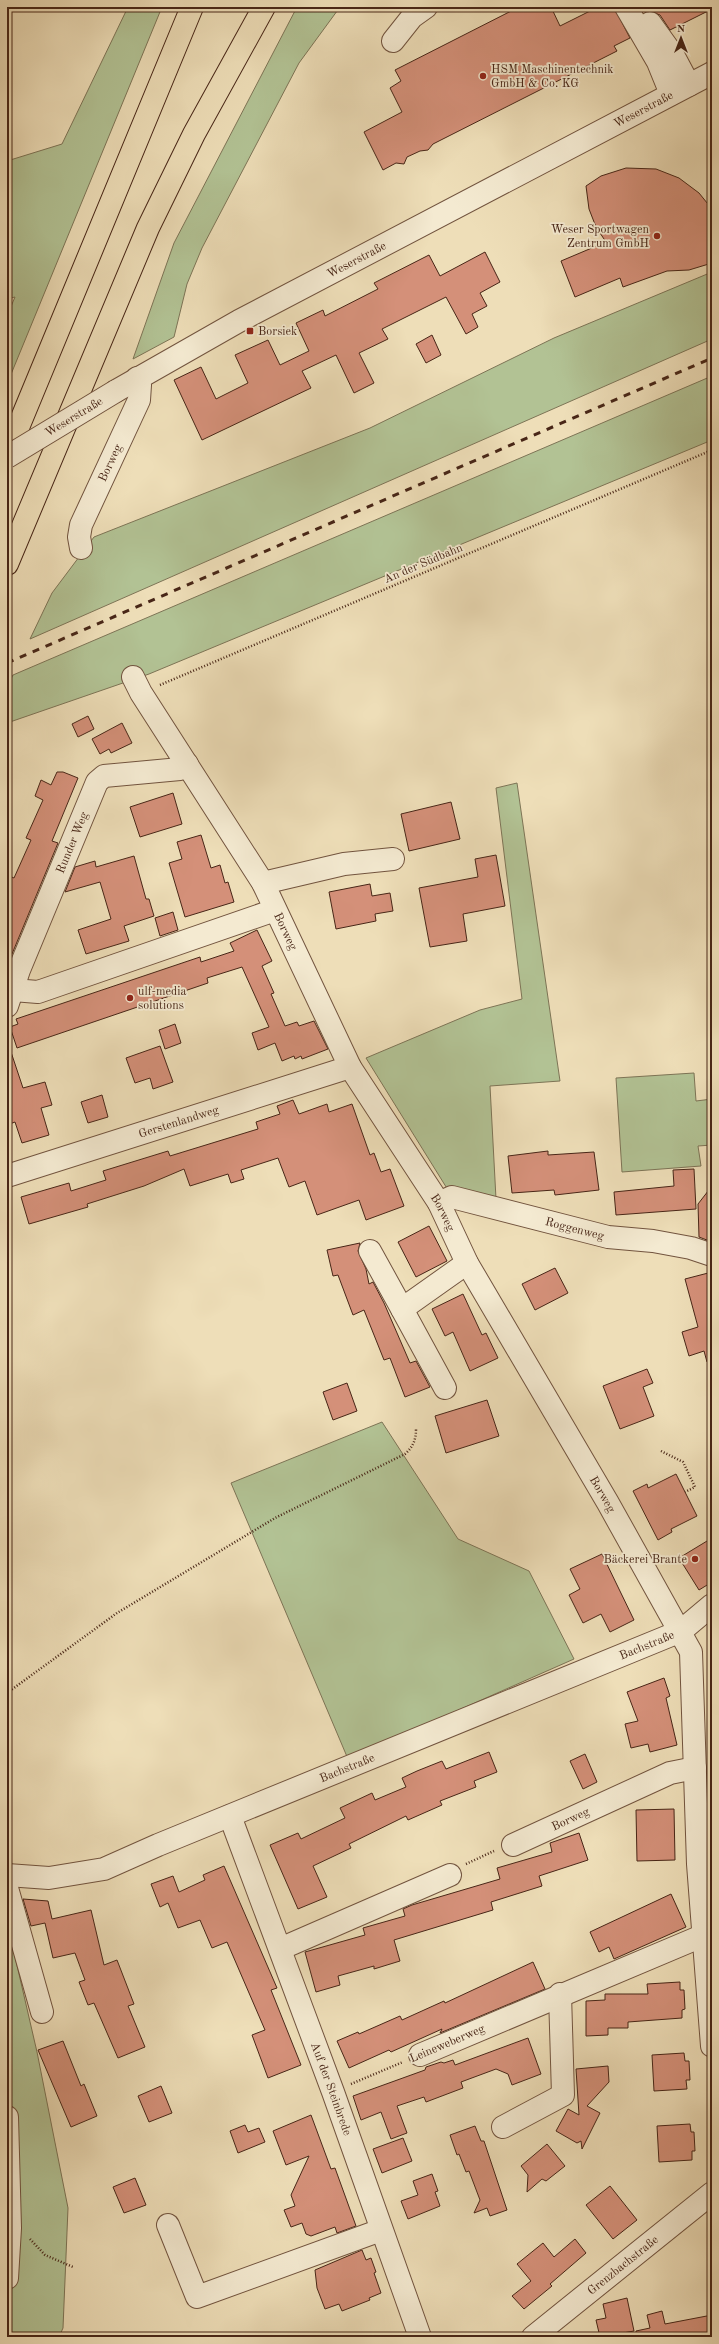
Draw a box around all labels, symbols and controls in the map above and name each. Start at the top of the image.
north arrow [661,18,701,58]
text: N [677,24,686,35]
place label: HSM Maschinentechnik GmbH & Co. KG [491,64,613,90]
marker: HSM Maschinentechnik GmbH & Co. KG [478,71,488,81]
street label: Weserstraße [612,89,676,130]
place label: Weser Sportwagen Zentrum GmbH [551,224,650,250]
marker: Weser Sportwagen Zentrum GmbH [652,231,662,241]
street label: Weserstraße [325,240,389,281]
marker: Borsiek [245,326,255,336]
place label: Borsiek [258,326,297,338]
street label: Weserstraße [43,395,106,439]
street label: Borweg [97,442,125,484]
street label: An der Südbahn [382,542,465,586]
street label: Runder Weg [55,810,91,875]
street label: Borweg [271,911,299,953]
place label: ulf-media solutions [138,986,187,1012]
marker: ulf-media solutions [125,993,135,1003]
street label: Gerstenlandweg [137,1104,221,1141]
street label: Borweg [428,1192,457,1234]
street label: Roggenweg [544,1216,606,1243]
street label: Borweg [587,1474,617,1515]
place label: Bäckerei Brante [603,1554,687,1566]
marker: Bäckerei Brante [690,1554,700,1564]
street label: Bachstraße [618,1629,677,1663]
street label: Bachstraße [318,1752,377,1785]
street label: Borweg [550,1806,592,1833]
street label: Leineweberweg [408,2022,487,2065]
street label: Auf der Steinbrede [308,2041,353,2138]
street label: Grenzbachstraße [586,2234,661,2298]

